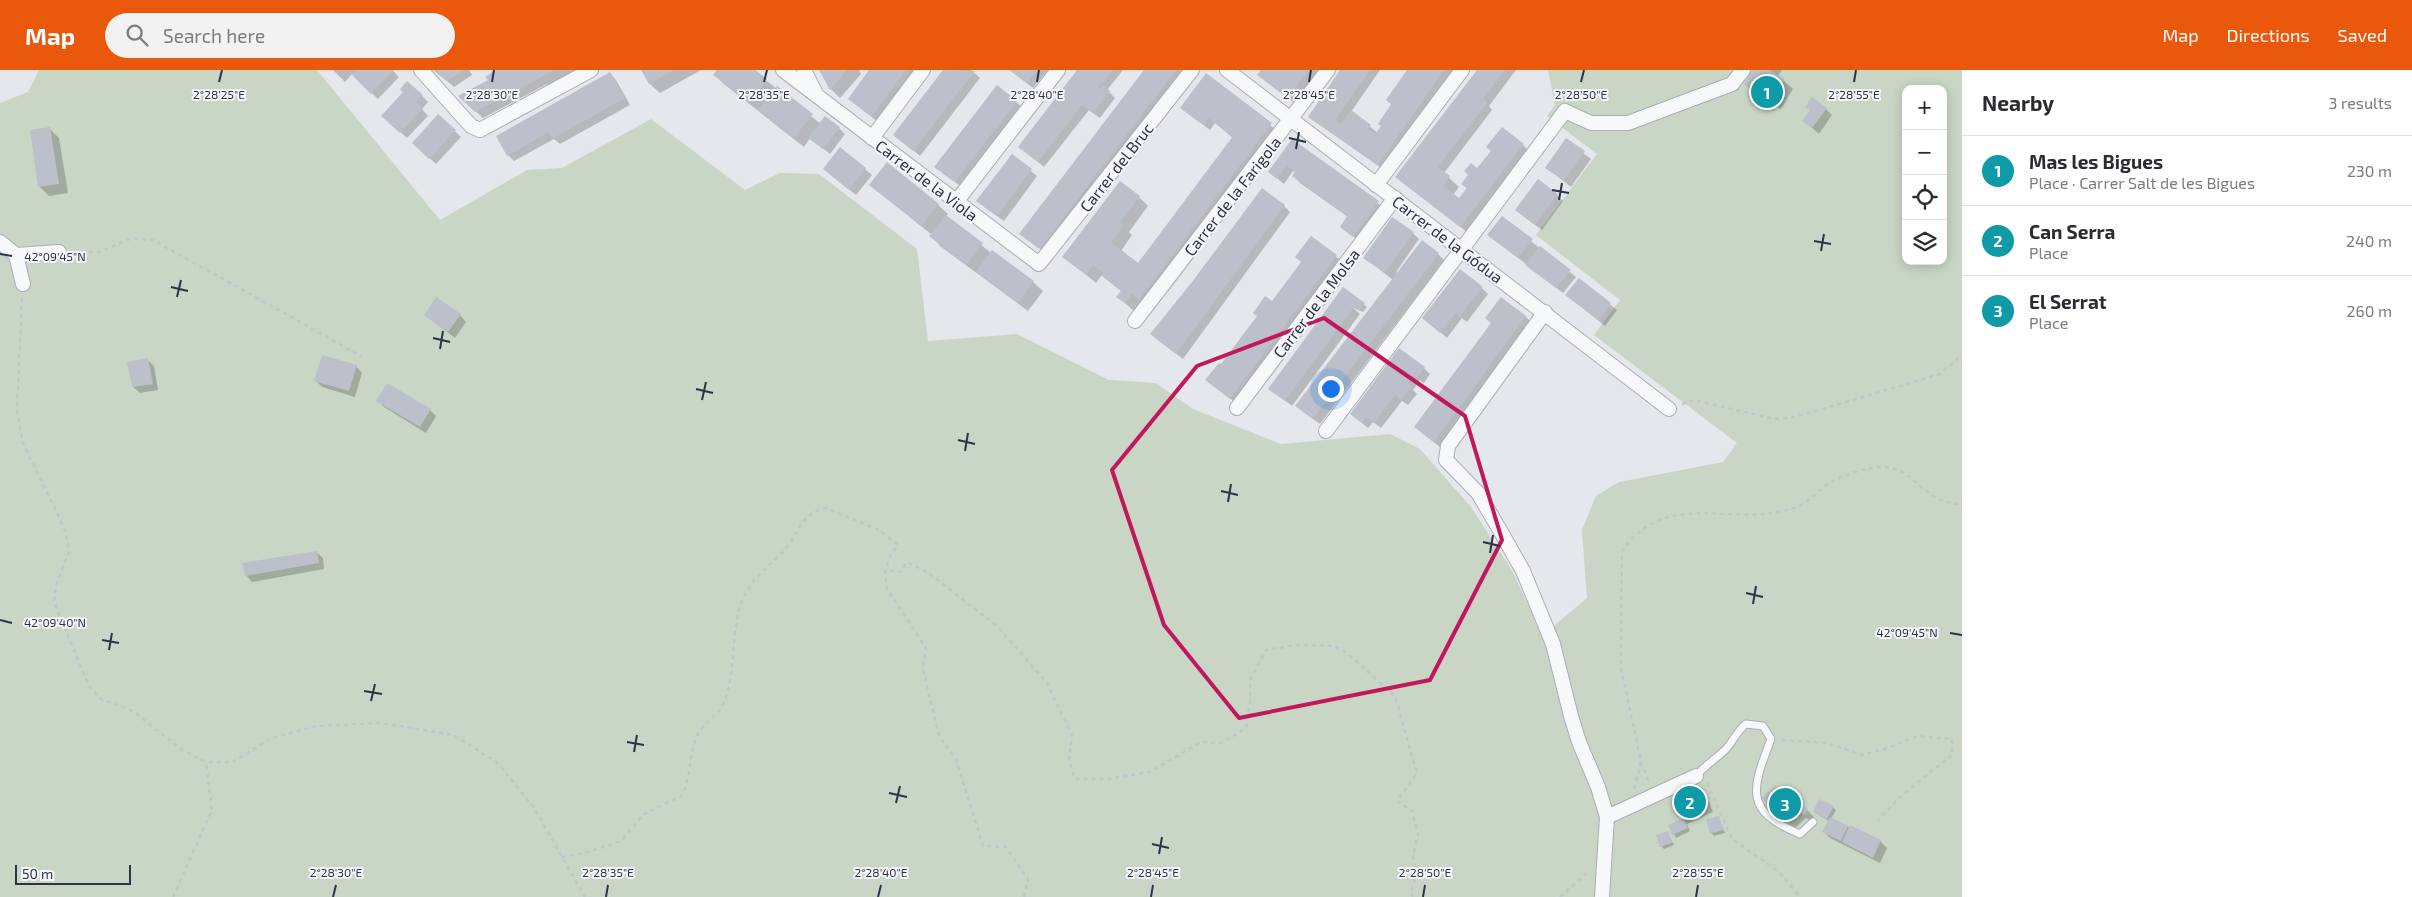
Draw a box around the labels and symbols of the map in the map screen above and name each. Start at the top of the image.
pin: 1 [1751,73,1783,111]
text: 2°28'25"E [193,87,245,101]
text: 2°28'30"E [466,87,519,101]
text: 2°28'35"E [738,87,790,101]
text: 2°28'40"E [1011,87,1064,101]
text: 2°28'45"E [1283,87,1335,101]
text: 2°28'50"E [1555,87,1607,101]
text: 2°28'55"E [1828,87,1880,101]
street label: Carrer del Bruc [1075,119,1157,215]
street label: Carrer de la Farigola [1180,133,1284,259]
street label: Carrer de la Viola [872,135,982,225]
street label: Carrer de la Gódua [1389,191,1507,287]
street label: Carrer de la Molsa [1269,245,1363,361]
text: 42°09'45"N [24,249,86,263]
your location [1318,376,1344,402]
text: 42°09'40"N [24,615,86,629]
text: 42°09'45"N [1876,625,1938,639]
pin: 2 [1674,783,1706,821]
pin: 3 [1769,785,1801,823]
scale bar [15,862,131,885]
text: 2°28'30"E [310,865,363,879]
text: 2°28'35"E [582,865,634,879]
text: 2°28'40"E [855,865,908,879]
text: 2°28'45"E [1127,865,1179,879]
text: 2°28'50"E [1399,865,1451,879]
text: 2°28'55"E [1672,865,1724,879]

